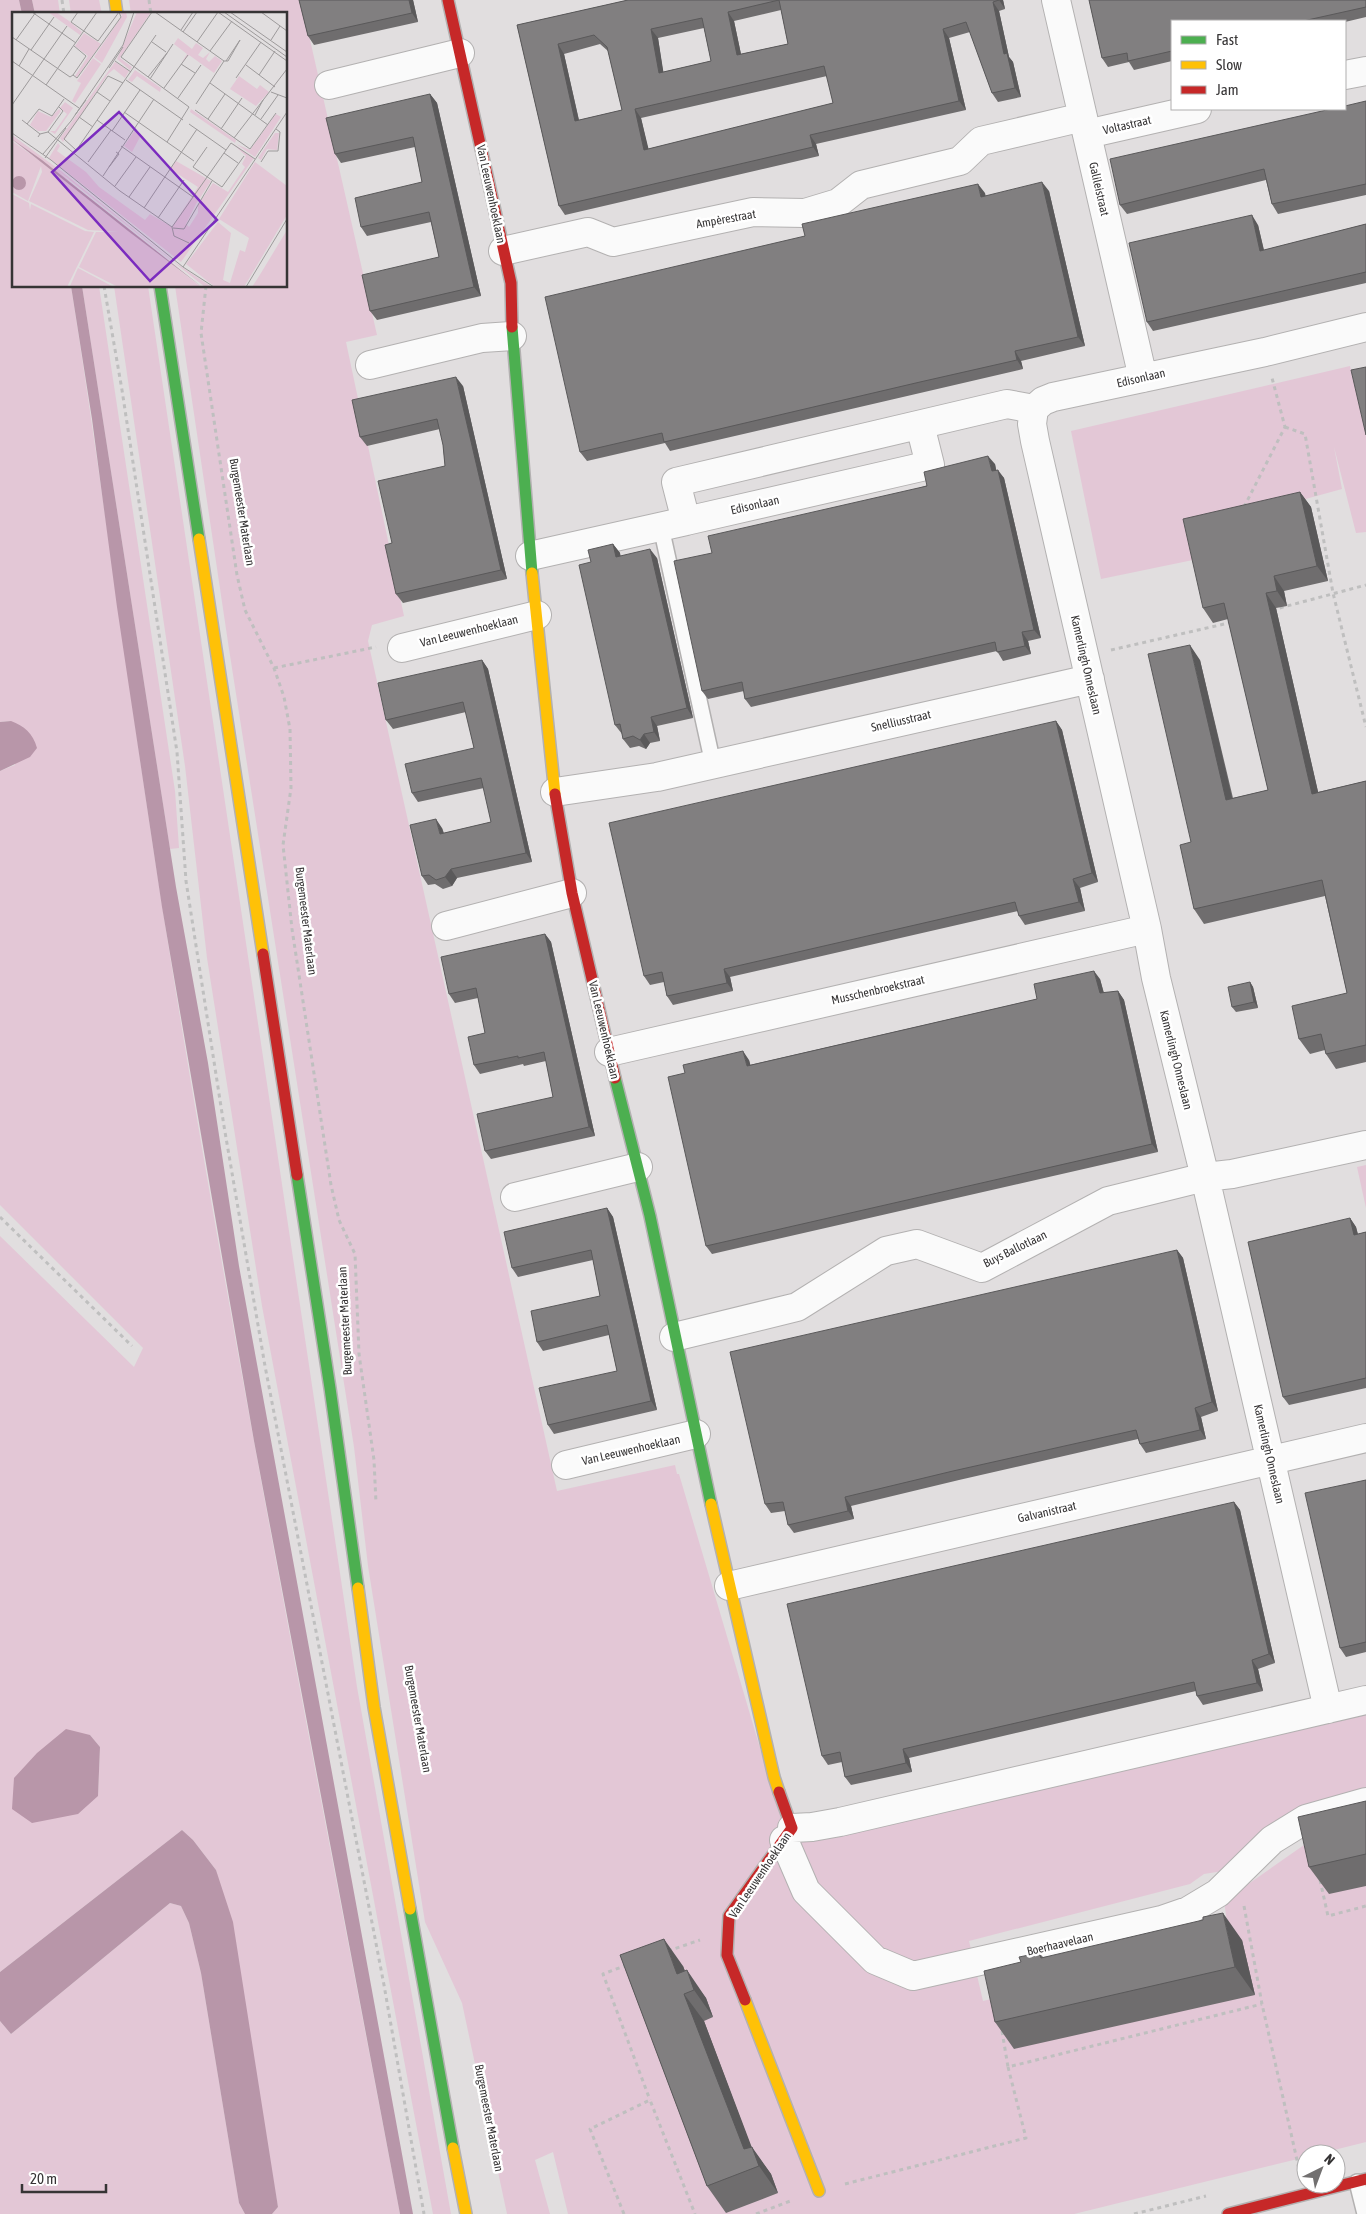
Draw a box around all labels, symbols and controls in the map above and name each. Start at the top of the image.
inset map [12,12,288,288]
legend [1171,20,1346,110]
text: Fast [1216,31,1238,48]
text: Slow [1216,56,1242,73]
text: Jam [1216,81,1239,98]
street label: Voltastraat [1102,113,1153,137]
street label: Van Leeuwenhoeklaan [474,143,508,245]
street label: Galileistraat [1086,161,1112,218]
street label: Ampèrestraat [695,207,757,231]
street label: Edisonlaan [1115,366,1167,390]
street label: Burgemeester Materlaan [227,457,257,567]
street label: Edisonlaan [729,493,781,517]
street label: Van Leeuwenhoeklaan [419,612,519,650]
street label: Kamerlingh Onneslaan [1068,614,1104,716]
street label: Snelliusstraat [870,707,933,735]
street label: Burgemeester Materlaan [292,866,320,976]
street label: Musschenbroekstraat [830,972,926,1008]
street label: Van Leeuwenhoeklaan [586,979,622,1081]
street label: Kamerlingh Onneslaan [1157,1009,1195,1111]
street label: Buys Ballotlaan [981,1228,1049,1270]
street label: Burgemeester Materlaan [335,1266,355,1376]
street label: Kamerlingh Onneslaan [1251,1403,1287,1505]
street label: Van Leeuwenhoeklaan [580,1432,682,1468]
street label: Galvanistraat [1016,1498,1078,1526]
street label: Burgemeester Materlaan [402,1664,434,1774]
street label: Van Leeuwenhoeklaan [726,1829,794,1921]
street label: Boerhaavelaan [1025,1930,1095,1958]
street label: Burgemeester Materlaan [472,2063,506,2173]
north arrow [1296,2144,1346,2194]
text: N [1321,2151,1338,2168]
scale bar [22,2162,106,2194]
text: 20 m [30,2170,57,2187]

